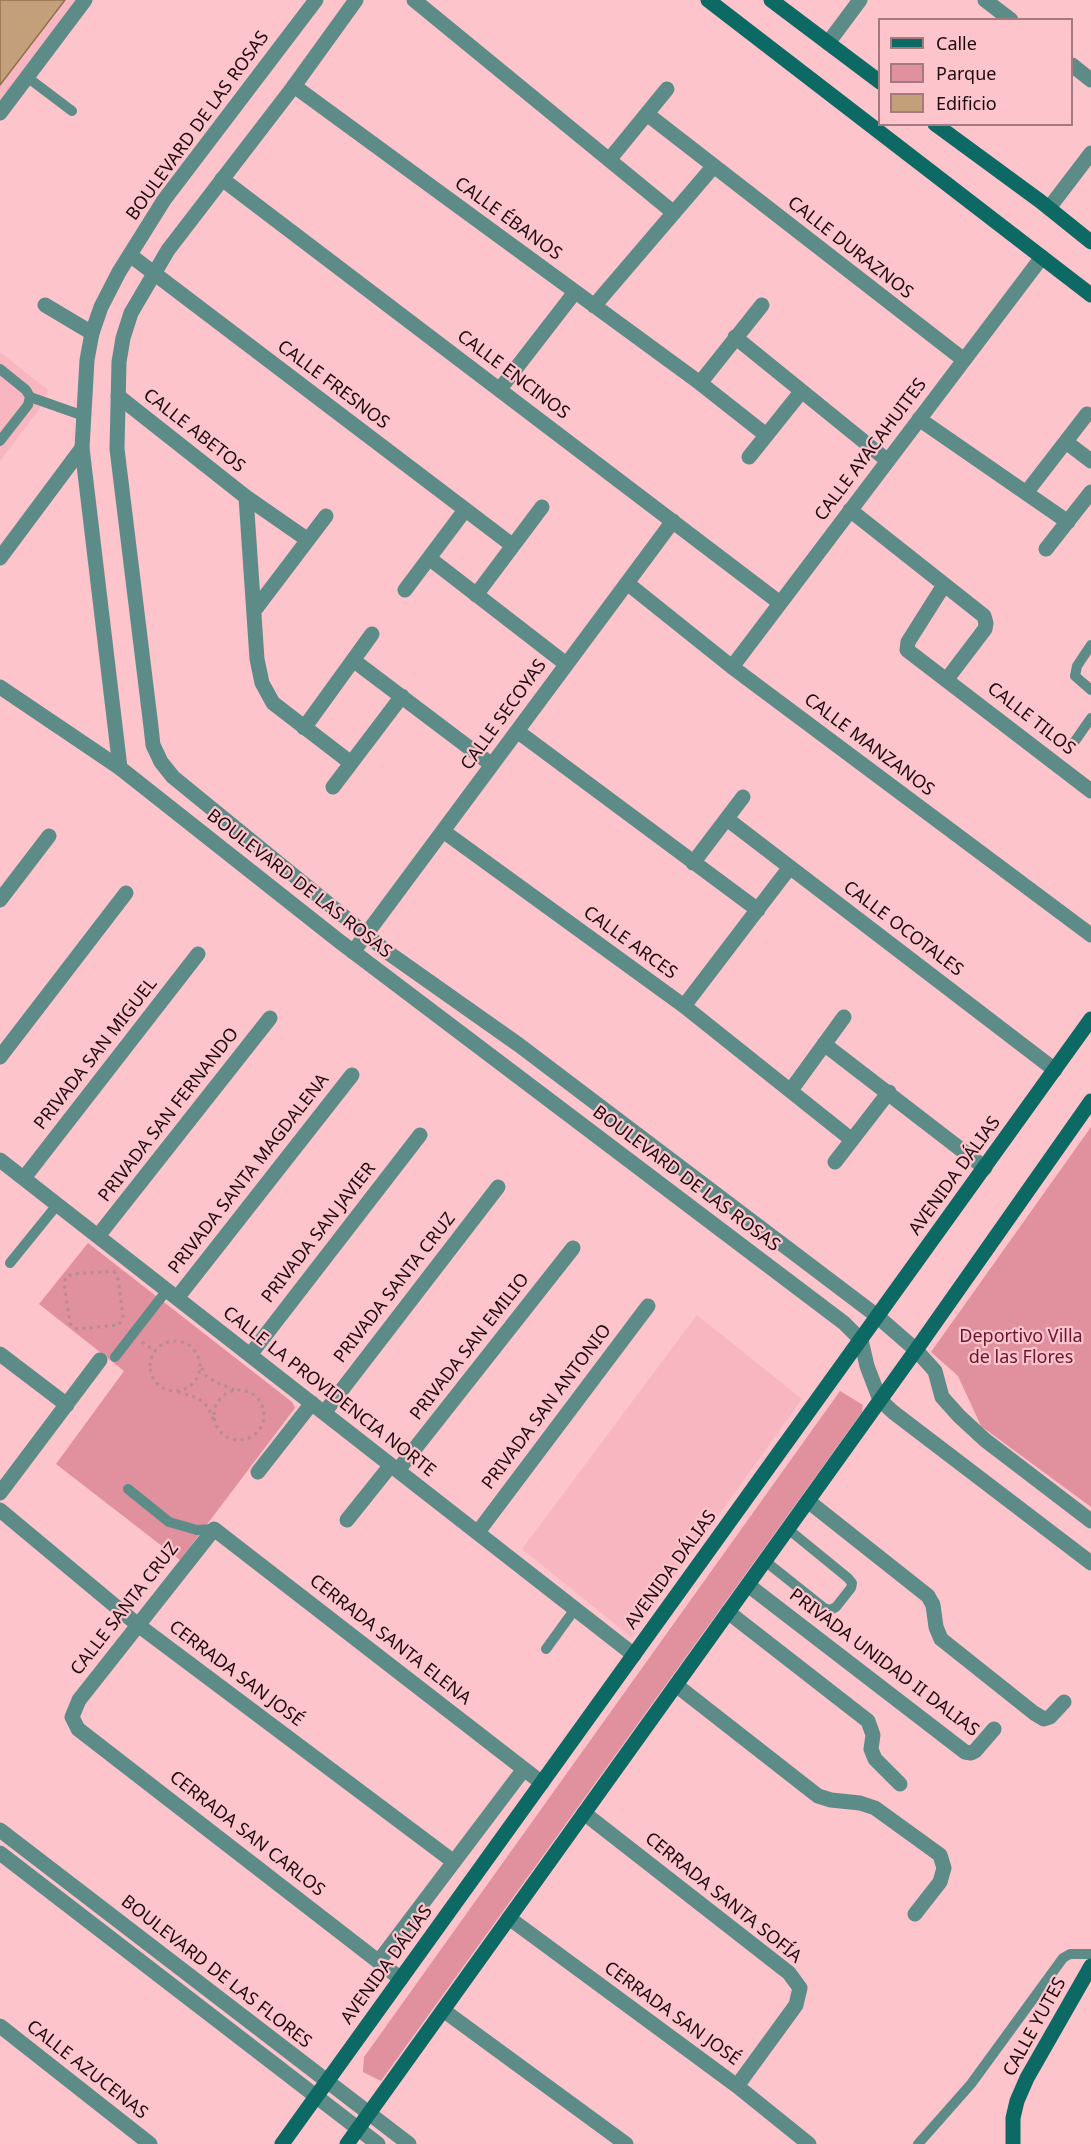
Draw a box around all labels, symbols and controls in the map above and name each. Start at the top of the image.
legend [878,18,1073,126]
street label: BOULEVARD DE LAS ROSAS [122,27,274,225]
text: Calle [936,31,977,55]
text: Parque [936,61,996,85]
text: Edificio [936,91,997,115]
street label: CALLE ÉBANOS [450,173,566,265]
street label: CALLE DURAZNOS [783,192,917,304]
street label: CALLE ENCINOS [453,326,573,424]
street label: CALLE FRESNOS [273,336,393,434]
street label: CALLE AYACAHUITES [810,375,932,525]
street label: CALLE ABETOS [139,385,249,477]
street label: CALLE SECOYAS [457,655,551,775]
street label: CALLE TILOS [983,678,1079,760]
street label: CALLE MANZANOS [800,689,938,801]
street label: BOULEVARD DE LAS ROSAS [202,805,396,963]
street label: CALLE OCOTALES [839,877,967,981]
street label: CALLE ARCES [579,902,681,984]
street label: PRIVADA SAN MIGUEL [30,974,162,1134]
street label: PRIVADA SAN FERNANDO [94,1024,244,1206]
street label: PRIVADA SANTA MAGDALENA [164,1070,334,1278]
street label: BOULEVARD DE LAS ROSAS [588,1102,784,1256]
street label: AVENIDA DÁLIAS [905,1112,1005,1240]
street label: PRIVADA SAN JAVIER [257,1158,381,1308]
street label: PRIVADA SANTA CRUZ [330,1209,460,1367]
street label: PRIVADA SAN EMILIO [406,1269,534,1425]
street label: CALLE LA PROVIDENCIA NORTE [218,1302,440,1482]
street label: PRIVADA SAN ANTONIO [478,1320,616,1494]
park label: Deportivo Villa de las Flores [959,1326,1083,1368]
street label: AVENIDA DÁLIAS [621,1506,721,1634]
street label: CALLE SANTA CRUZ [66,1538,184,1680]
street label: CERRADA SANTA ELENA [305,1570,475,1710]
street label: PRIVADA UNIDAD II DALIAS [785,1585,983,1741]
street label: CERRADA SAN JOSÉ [164,1616,308,1732]
street label: CERRADA SAN CARLOS [165,1767,329,1901]
street label: CERRADA SANTA SOFÍA [640,1828,806,1968]
street label: BOULEVARD DE LAS FLORES [116,1891,316,2053]
street label: AVENIDA DÁLIAS [337,1901,437,2029]
street label: CERRADA SAN JOSÉ [600,1957,744,2071]
street label: CALLE YUTES [999,1974,1071,2080]
street label: CALLE AZUCENAS [22,2016,152,2124]

